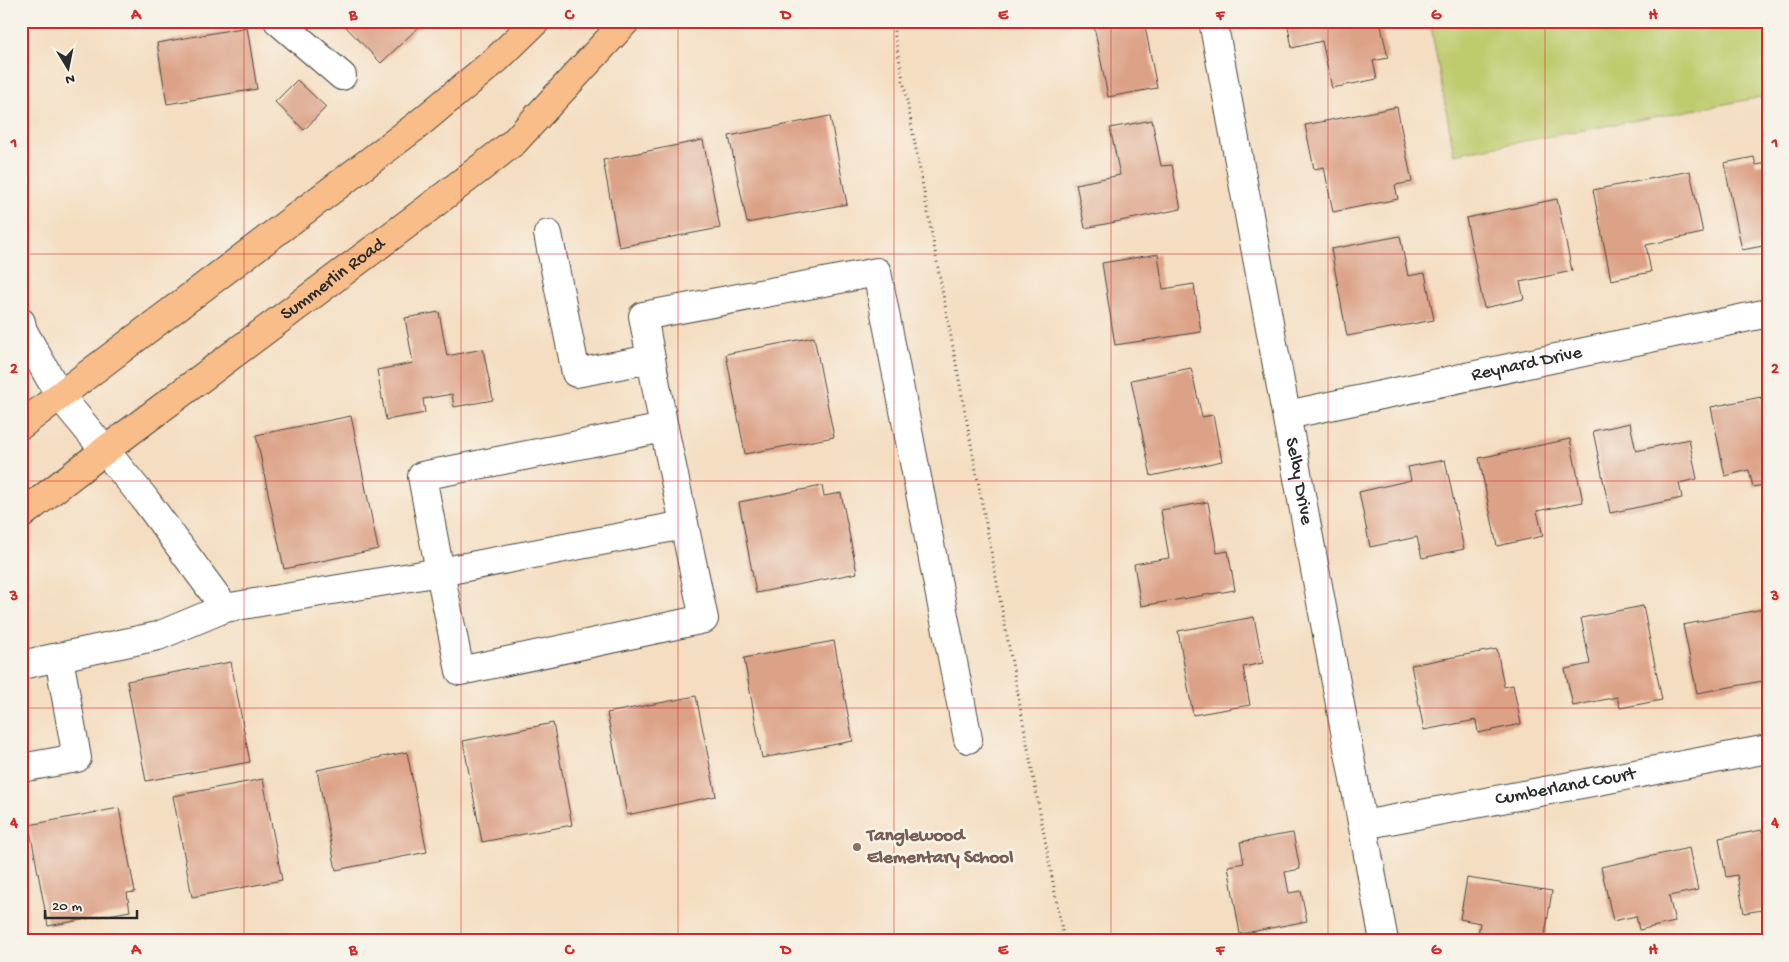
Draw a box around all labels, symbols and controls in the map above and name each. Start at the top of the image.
text: A [130,7,142,26]
text: B [348,7,358,26]
text: C [564,7,575,26]
text: D [779,7,792,26]
text: E [998,7,1009,26]
text: F [1215,7,1226,26]
text: G [1431,7,1442,26]
text: H [1648,7,1658,26]
north arrow [42,42,92,92]
text: N [64,69,76,88]
text: 1 [10,135,17,154]
text: 1 [1771,135,1778,154]
street label: Summerlin Road [276,232,391,326]
street label: Reynard Drive [1469,341,1584,387]
text: 2 [10,361,18,380]
text: 2 [1771,361,1779,380]
street label: Selby Drive [1279,436,1318,527]
text: 3 [9,588,18,607]
text: 3 [1770,588,1779,607]
street label: Cumberland Court [1493,762,1640,811]
text: 4 [9,815,18,834]
text: 4 [1770,815,1779,834]
place label: Tanglewood Elementary School [865,825,1013,870]
marker: Tanglewood Elementary School [851,841,863,853]
scale bar [45,887,138,919]
text: 20 m [52,898,82,916]
text: A [130,942,142,961]
text: B [348,942,358,961]
text: C [564,942,575,961]
text: D [779,942,792,961]
text: E [998,942,1009,961]
text: F [1215,942,1226,961]
text: G [1431,942,1442,961]
text: H [1648,942,1658,961]

